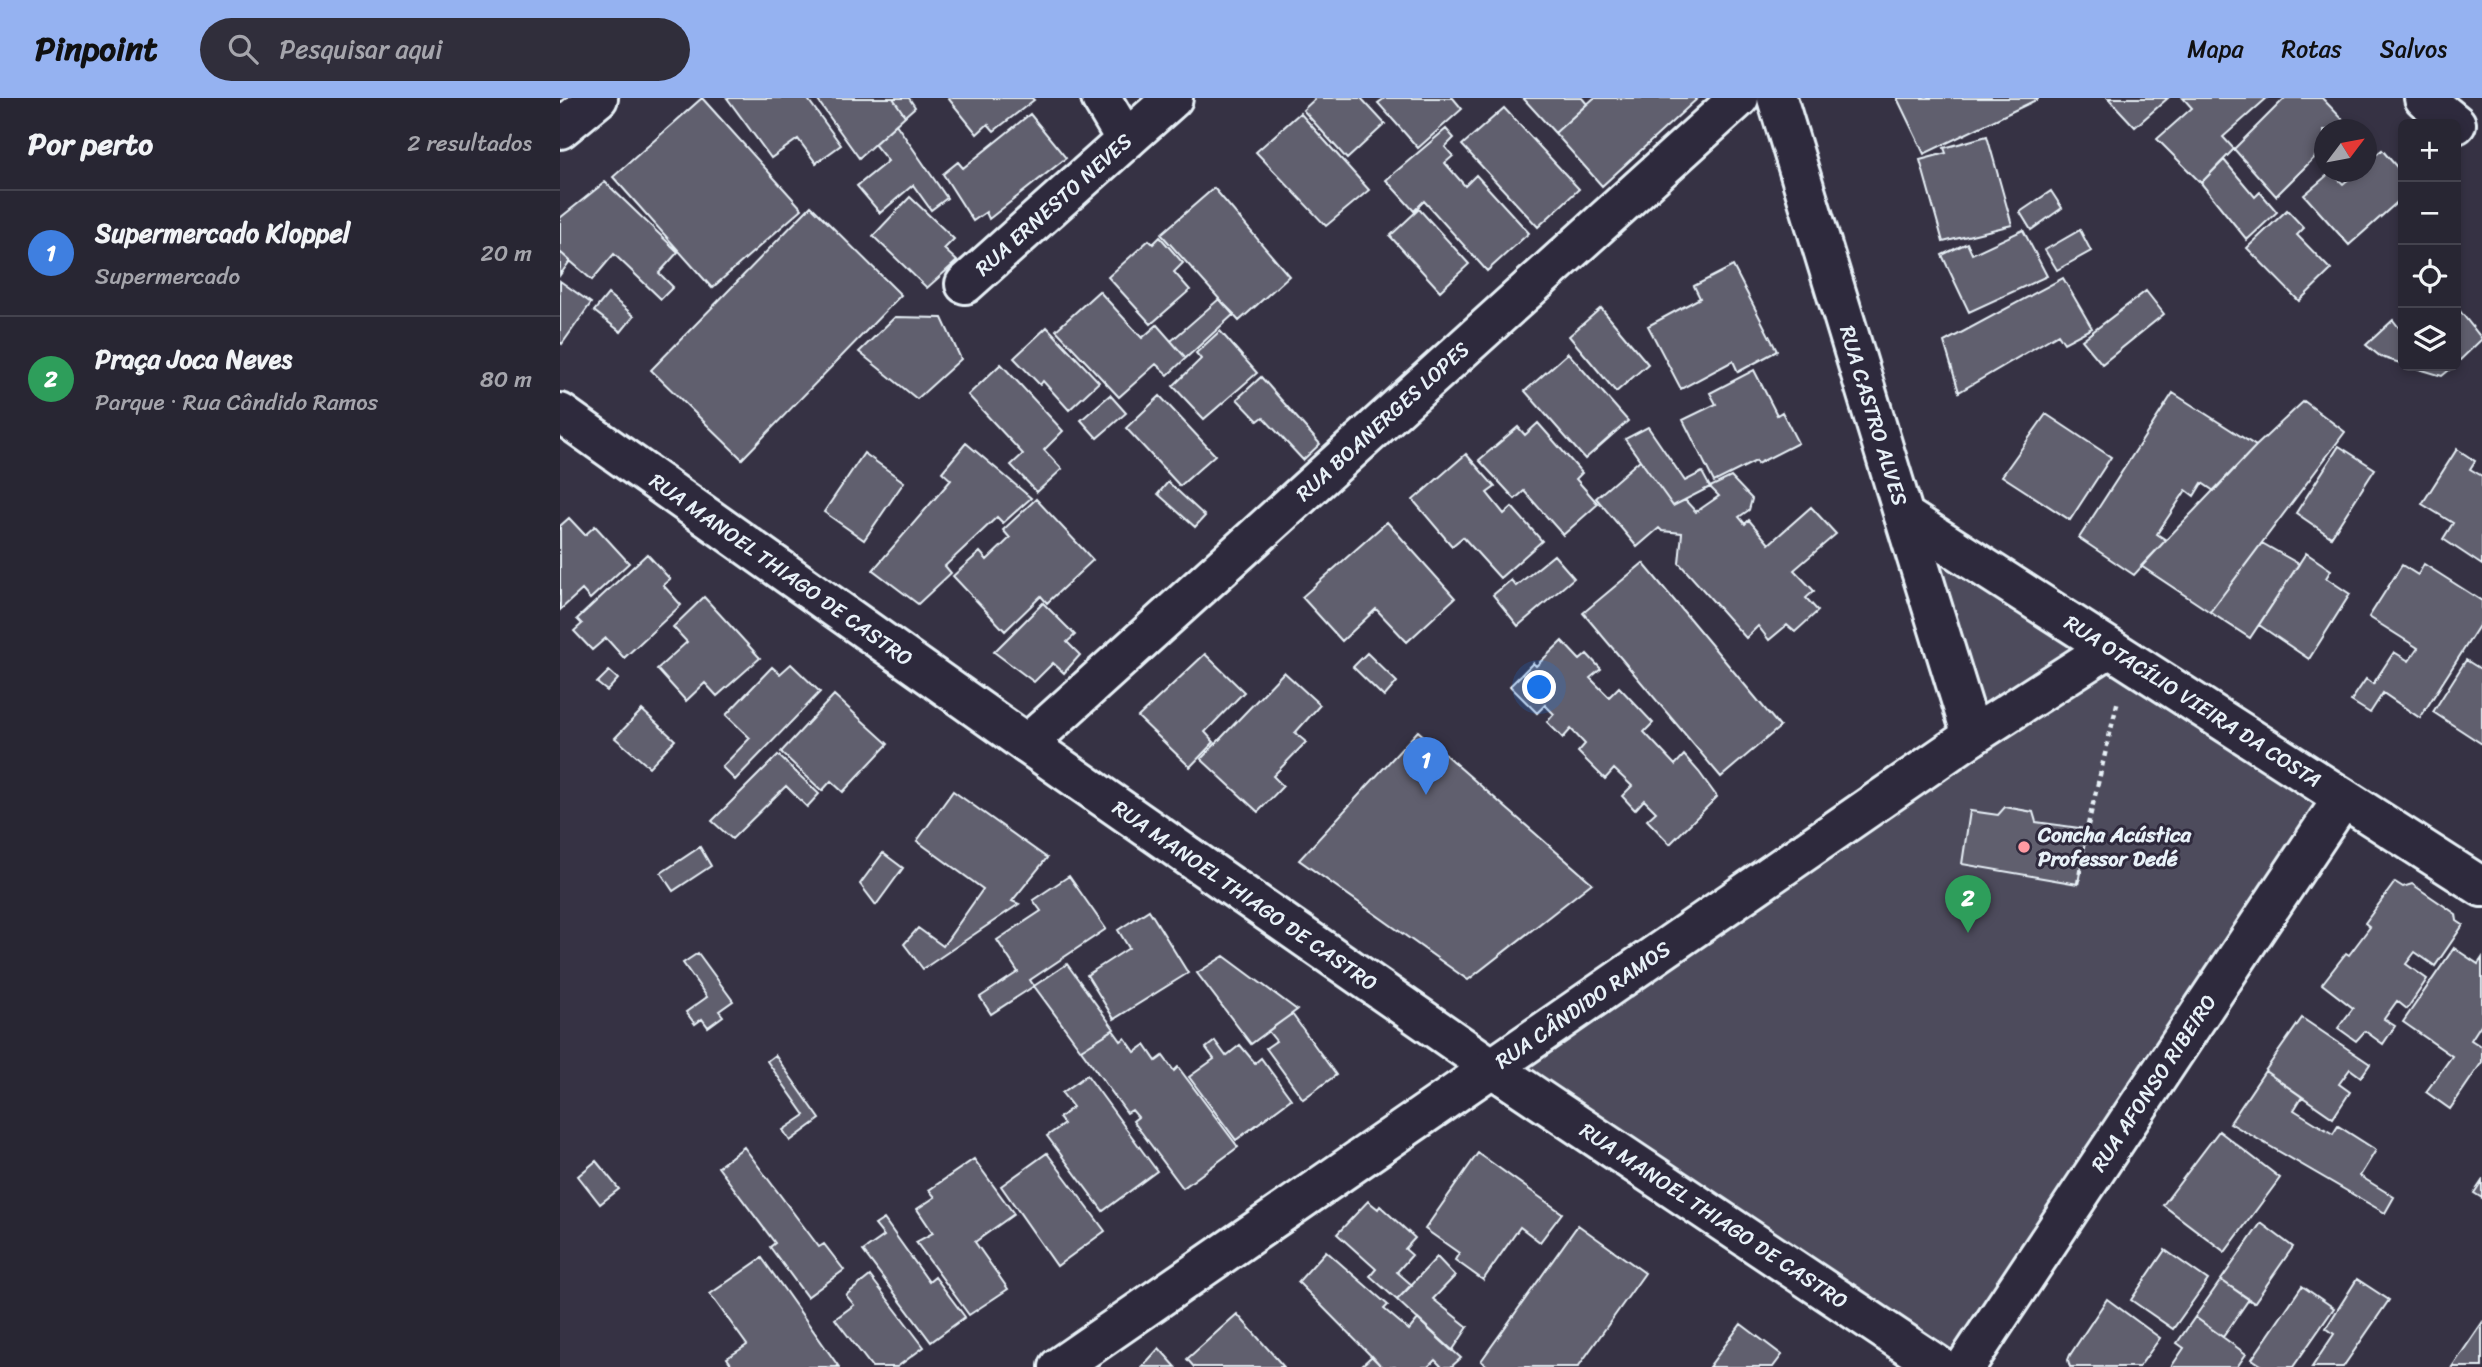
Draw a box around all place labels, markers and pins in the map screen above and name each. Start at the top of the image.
pin: 1 [1403,737,1449,795]
place label: Concha Acústica Professor Dedé [2037,816,2192,878]
marker: Concha Acústica Professor Dedé [2016,839,2032,855]
pin: 2 [1945,875,1991,933]

